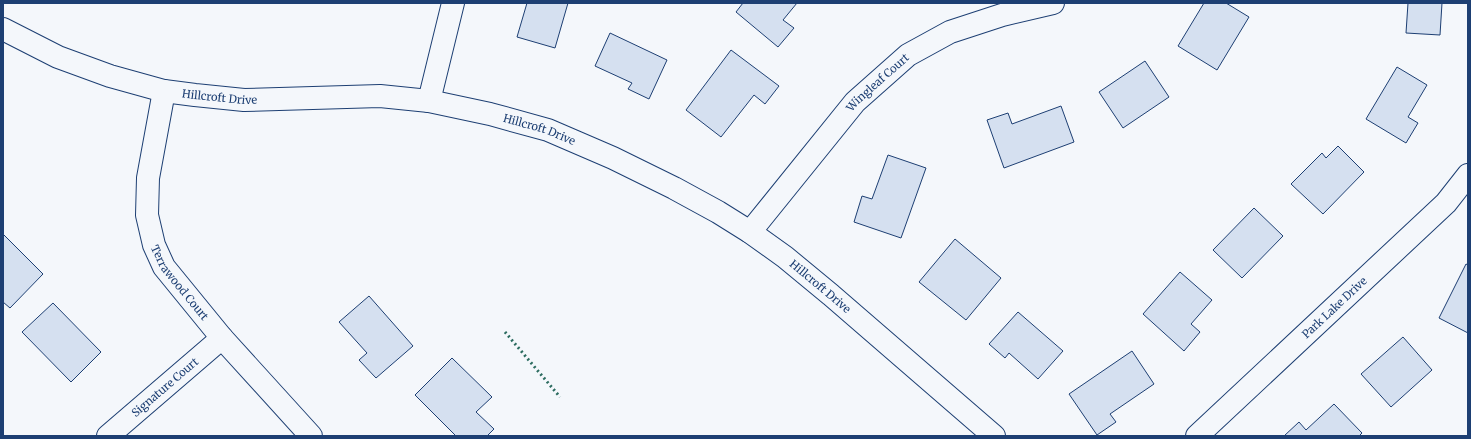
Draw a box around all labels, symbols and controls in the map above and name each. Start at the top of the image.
street label: Wingleaf Court [843,50,912,115]
street label: Hillcroft Drive [181,86,258,107]
street label: Hillcroft Drive [502,111,578,148]
street label: Terrawood Court [148,243,212,324]
street label: Hillcroft Drive [787,257,854,316]
street label: Park Lake Drive [1299,274,1370,341]
street label: Signature Court [129,354,202,420]

